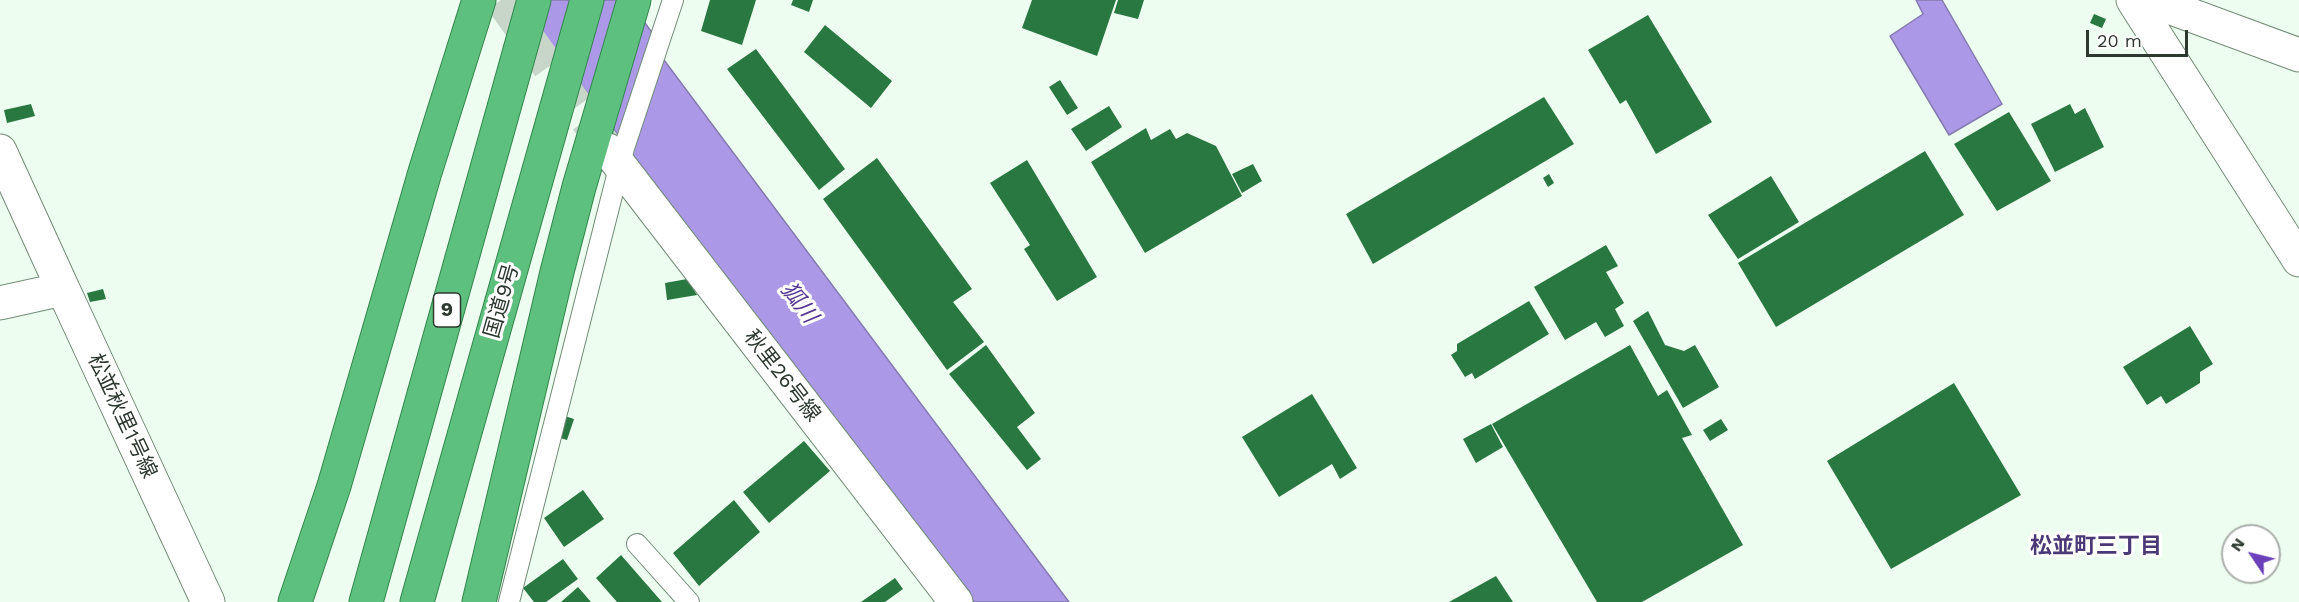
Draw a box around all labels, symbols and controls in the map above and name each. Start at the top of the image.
scale bar [2089,18,2191,56]
text: 20 m [2097,30,2142,51]
street label: 国道9号 [479,261,525,341]
water label: 狐川 [775,277,823,329]
road number: 9 [434,293,460,327]
street label: 秋里26号線 [739,325,825,427]
street label: 松並秋里1号線 [82,350,162,482]
north arrow [2221,524,2281,584]
district label: 松並町三丁目 [2030,534,2162,560]
text: N [2226,534,2249,555]

